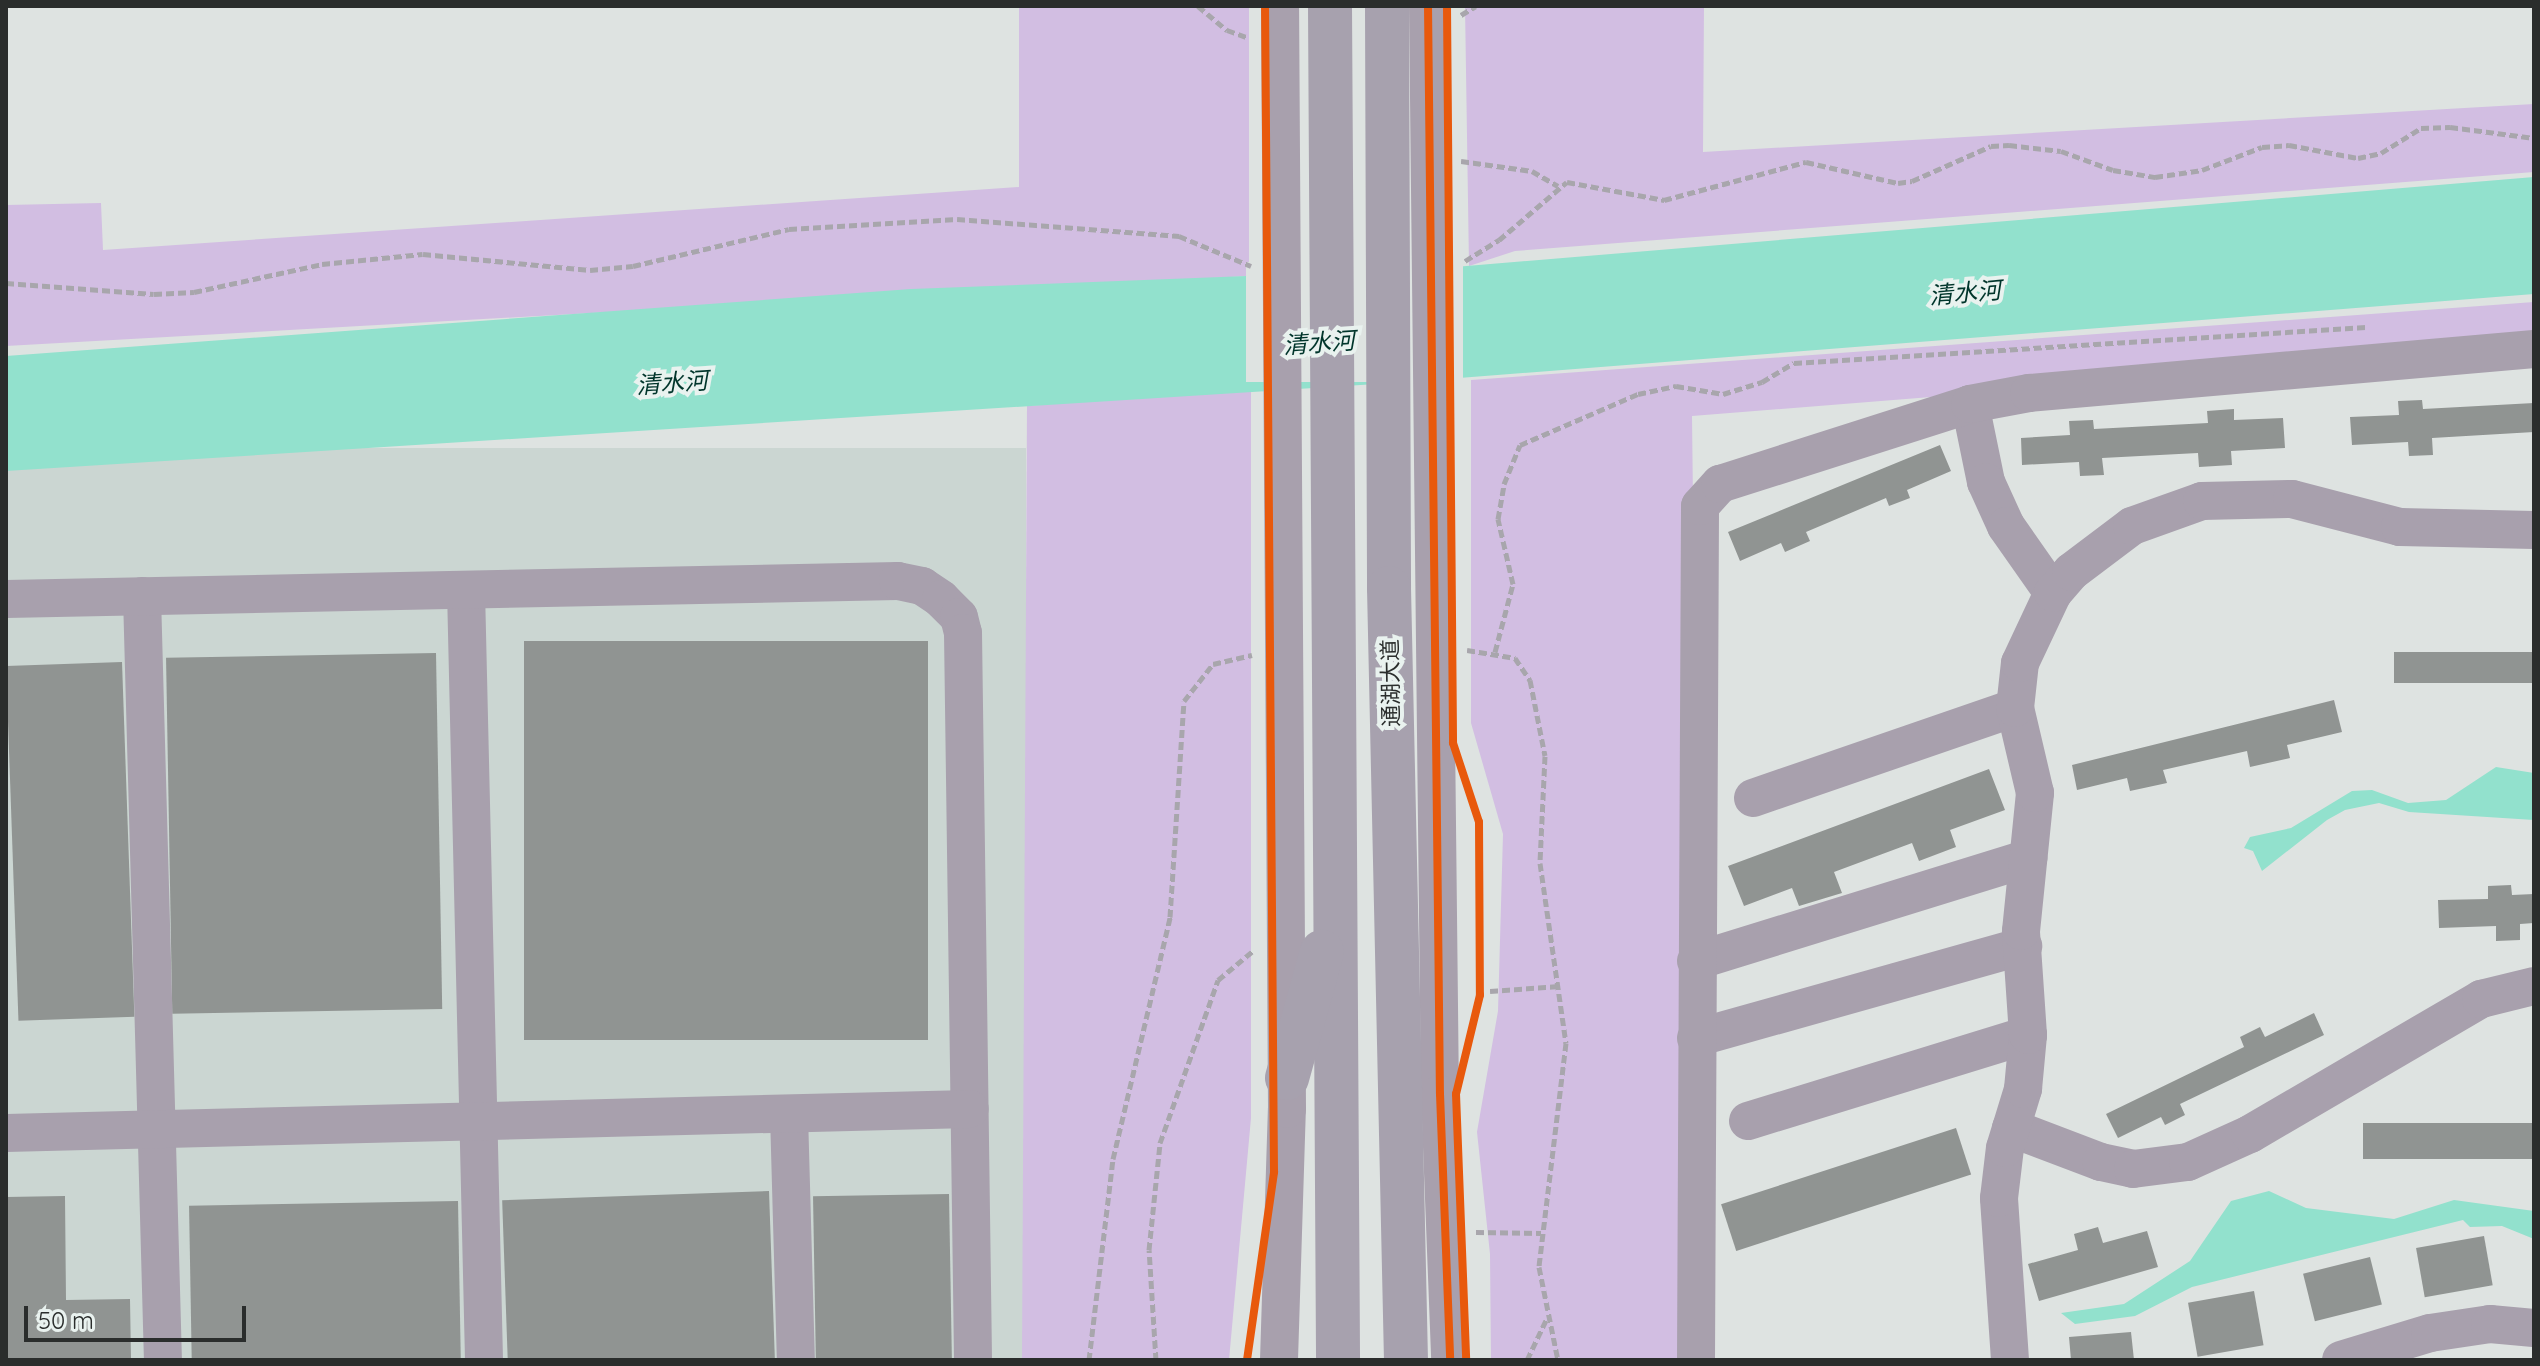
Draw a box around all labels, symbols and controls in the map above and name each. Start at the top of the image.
water label: 清水河 [1928,276,2002,310]
water label: 清水河 [1282,326,1356,360]
water label: 清水河 [635,366,709,400]
street label: 通湖大道 [1377,639,1405,727]
scale bar [28,1290,250,1340]
text: 50 m [38,1305,94,1335]

